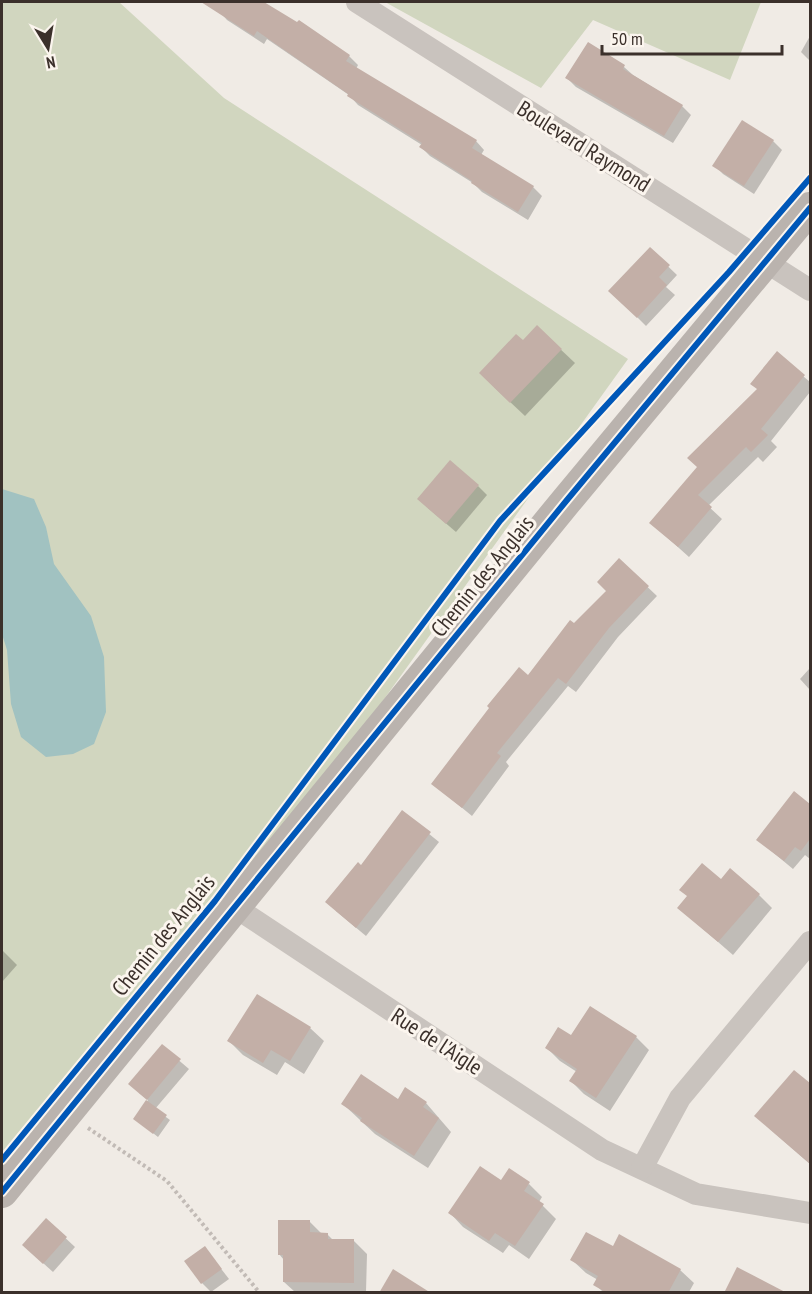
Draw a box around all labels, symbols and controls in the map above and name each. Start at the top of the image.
north arrow [18,18,78,78]
scale bar [602,18,782,56]
text: 50 m [611,27,643,50]
text: N [45,52,57,73]
street label: Boulevard Raymond [512,94,656,198]
street label: Chemin des Anglais [425,510,539,642]
street label: Chemin des Anglais [106,869,220,1001]
street label: Rue de l'Aigle [386,1001,488,1081]

